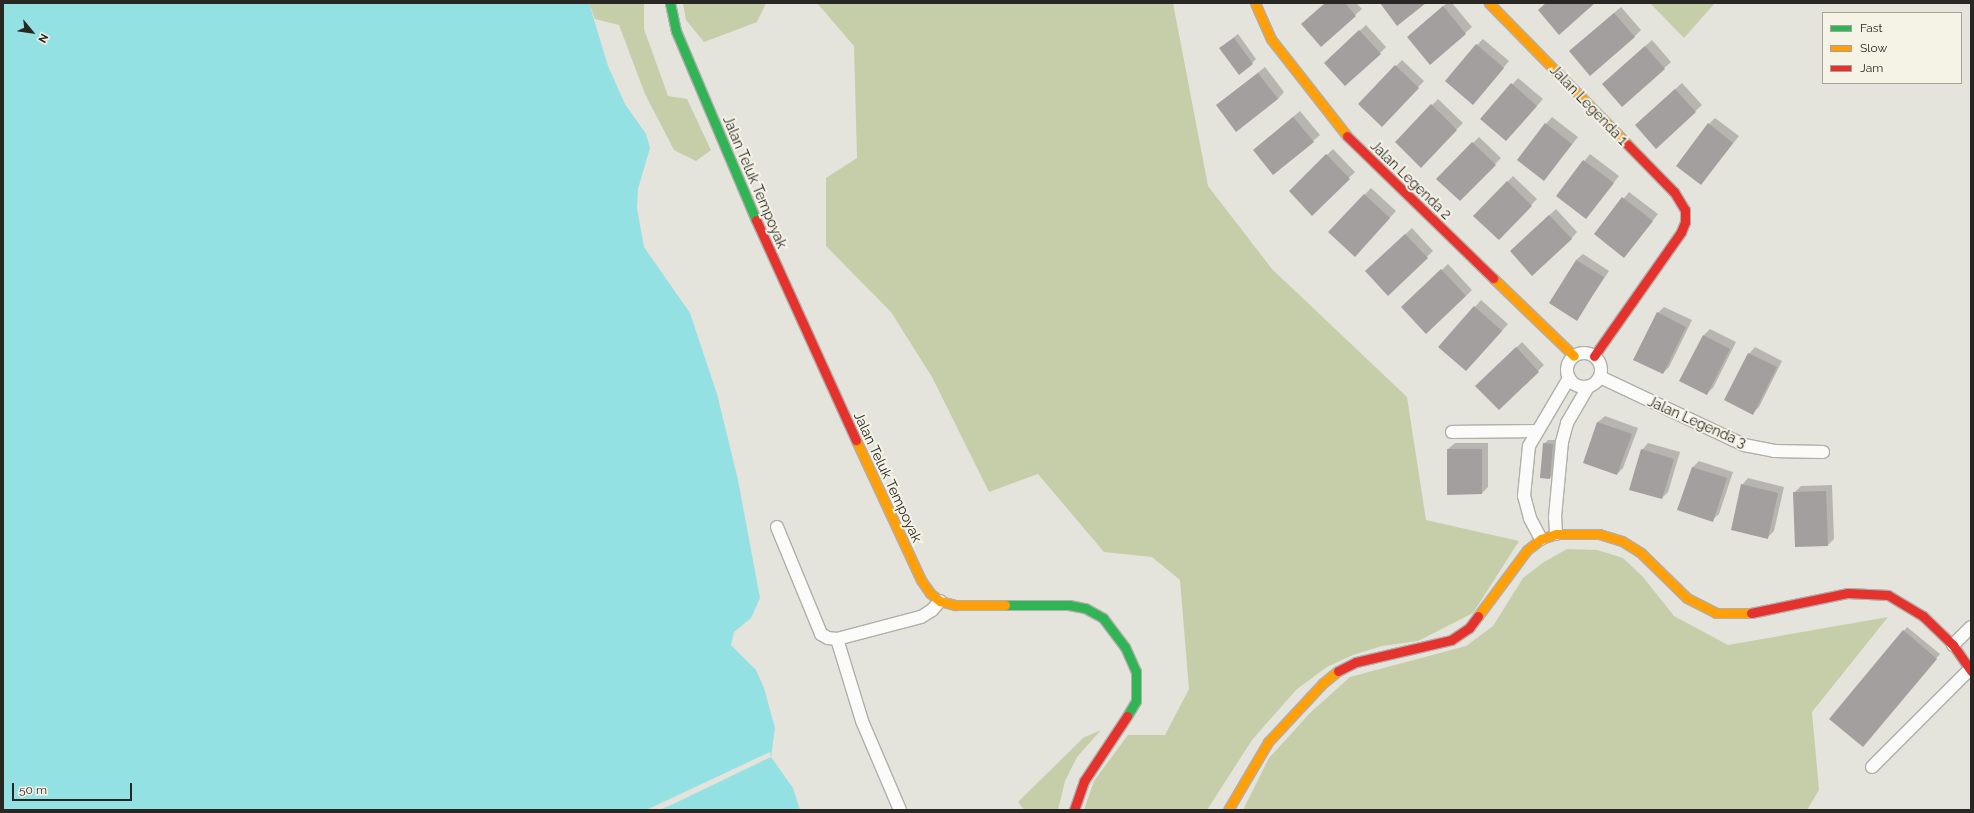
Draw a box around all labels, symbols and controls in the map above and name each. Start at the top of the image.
north arrow [12,12,52,52]
legend [1822,12,1962,84]
text: Fast [1860,21,1883,35]
text: N [35,31,51,45]
text: Slow [1860,41,1887,55]
text: Jam [1860,61,1883,75]
street label: Jalan Legenda 1 [1547,62,1631,148]
street label: Jalan Teluk Tempoyak [719,113,791,251]
street label: Jalan Legenda 2 [1367,137,1455,223]
street label: Jalan Legenda 3 [1645,393,1749,451]
street label: Jalan Teluk Tempoyak [850,409,926,545]
scale bar [14,775,134,801]
text: 50 m [19,783,47,797]

